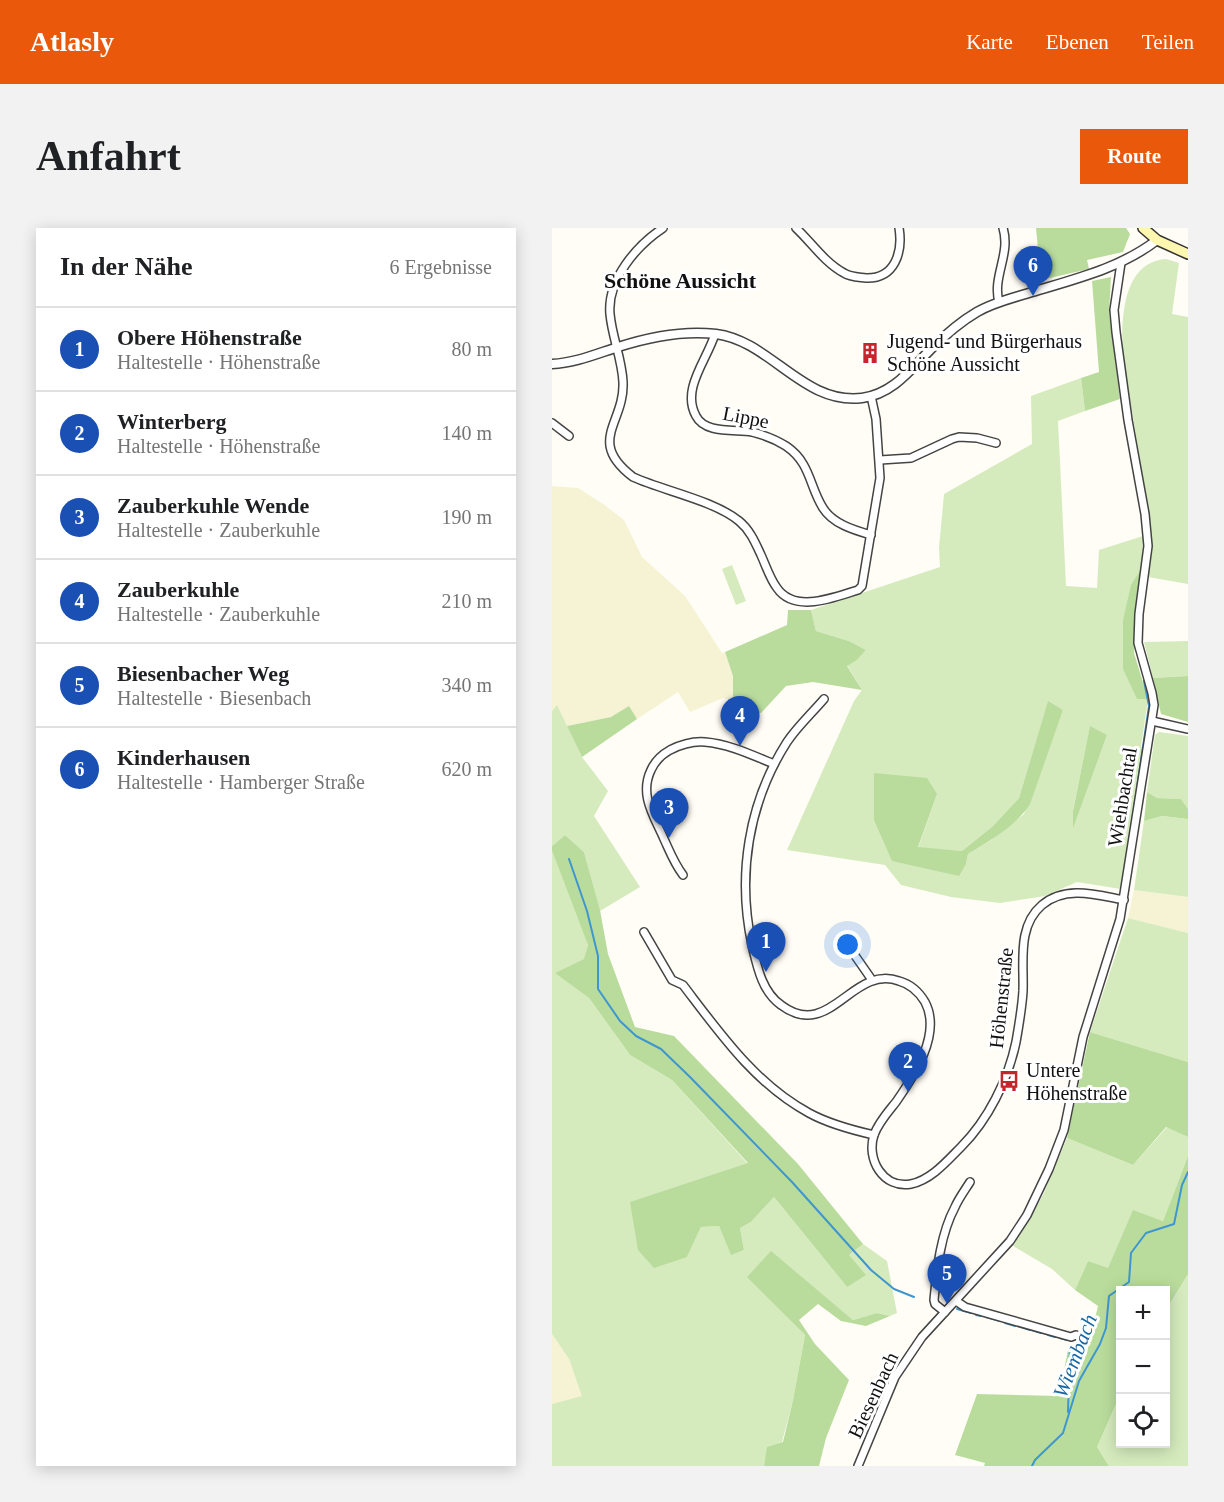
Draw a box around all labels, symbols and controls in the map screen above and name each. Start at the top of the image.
text: Atlasly [30,26,114,57]
text: Karte [966,30,1013,54]
text: Ebenen [1046,30,1109,54]
text: Teilen [1142,30,1194,54]
button: Route [1080,129,1188,184]
text: Anfahrt [36,133,181,179]
pin: 6 [1014,247,1052,296]
text: In der Nähe [60,252,192,281]
text: 6 Ergebnisse [390,256,492,278]
district label: Schöne Aussicht [604,268,757,293]
text: Obere Höhenstraße [117,325,302,350]
place label: Jugend- und Bürgerhaus Schöne Aussicht [887,330,1082,375]
text: 1 [75,338,85,360]
text: 80 m [451,338,492,360]
building icon: Jugend- und Bürgerhaus Schöne Aussicht [858,341,882,365]
text: Haltestelle · Höhenstraße [117,351,320,373]
street label: Lippe [721,402,771,433]
text: Winterberg [117,409,227,434]
text: 2 [75,422,85,444]
text: 140 m [441,422,492,444]
text: Haltestelle · Höhenstraße [117,435,320,457]
text: Zauberkuhle Wende [117,493,309,518]
text: 3 [75,506,85,528]
text: 190 m [441,506,492,528]
text: Haltestelle · Zauberkuhle [117,519,320,541]
text: Zauberkuhle [117,577,239,602]
text: 4 [75,590,85,612]
text: 210 m [441,590,492,612]
text: Haltestelle · Zauberkuhle [117,603,320,625]
text: Biesenbacher Weg [117,661,289,686]
text: 5 [75,674,85,696]
text: 340 m [441,674,492,696]
text: Haltestelle · Biesenbach [117,687,311,709]
pin: 4 [720,696,759,746]
text: Kinderhausen [117,745,250,770]
street label: Wiehbachtal [1103,745,1141,848]
text: 6 [75,758,85,780]
text: 620 m [441,758,492,780]
text: Haltestelle · Hamberger Straße [117,771,365,793]
pin: 3 [650,788,688,838]
pin: 1 [746,922,786,972]
your location [833,930,862,959]
street label: Höhenstraße [985,946,1017,1049]
pin: 2 [888,1042,928,1092]
place label: Untere Höhenstraße [1026,1059,1127,1104]
bus stop icon: Untere Höhenstraße [997,1069,1021,1093]
pin: 5 [928,1254,966,1304]
map controls [1116,1286,1170,1448]
button: + [1116,1286,1170,1340]
water label: Wiembach [1048,1311,1102,1401]
button: − [1116,1340,1170,1394]
street label: Biesenbach [844,1349,902,1441]
button: locate [1116,1394,1170,1448]

